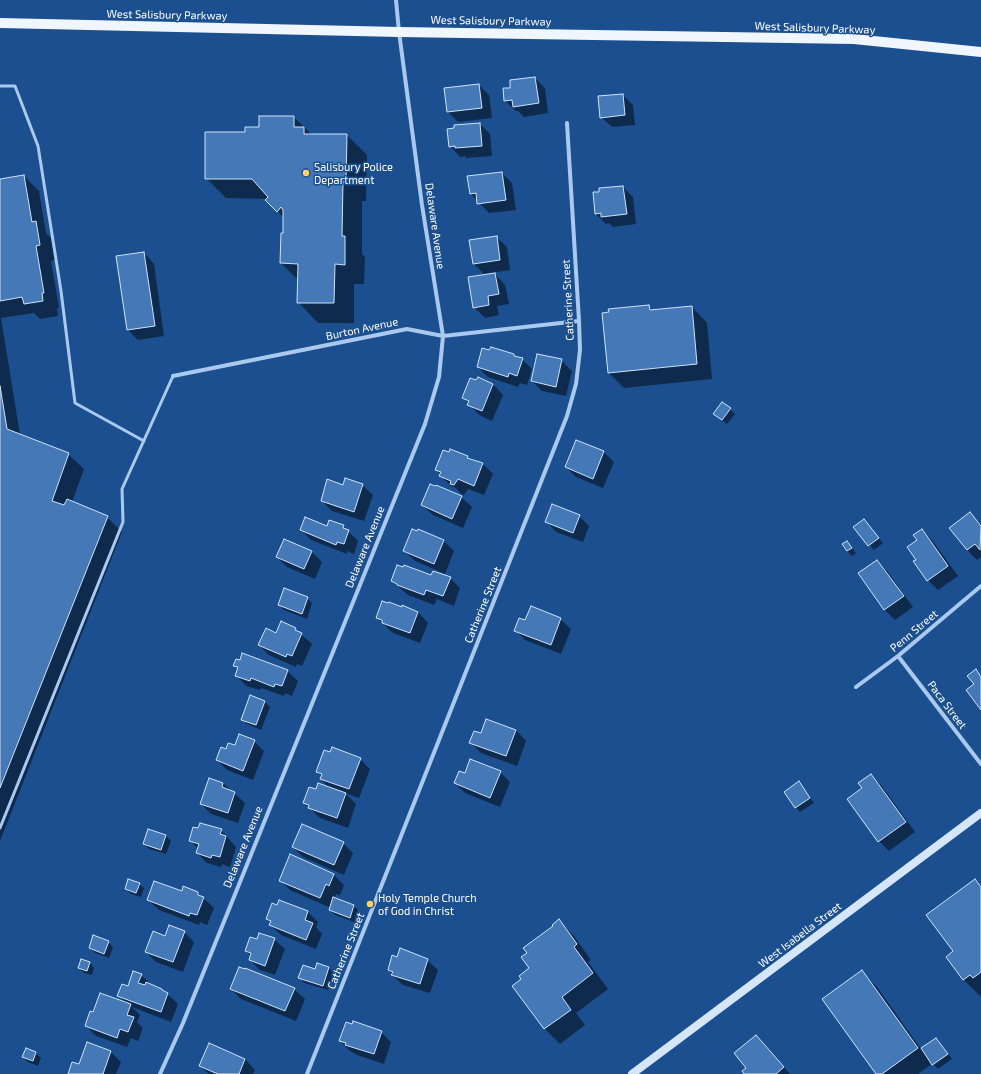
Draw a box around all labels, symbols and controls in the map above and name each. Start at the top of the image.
street label: West Salisbury Parkway [107,7,227,23]
street label: West Salisbury Parkway [431,13,551,29]
street label: West Salisbury Parkway [754,19,876,37]
place label: Salisbury Police Department [314,160,393,186]
marker: Salisbury Police Department [301,168,311,178]
street label: Delaware Avenue [422,182,448,270]
street label: Catherine Street [559,259,577,341]
street label: Burton Avenue [325,315,399,343]
street label: Delaware Avenue [343,504,387,590]
street label: Catherine Street [462,565,504,645]
street label: Penn Street [887,607,941,655]
street label: Paca Street [925,678,969,732]
street label: Delaware Avenue [221,804,265,890]
place label: Holy Temple Church of God in Christ [378,891,477,917]
marker: Holy Temple Church of God in Christ [365,899,375,909]
street label: West Isabella Street [756,899,844,971]
street label: Catherine Street [325,911,367,991]

